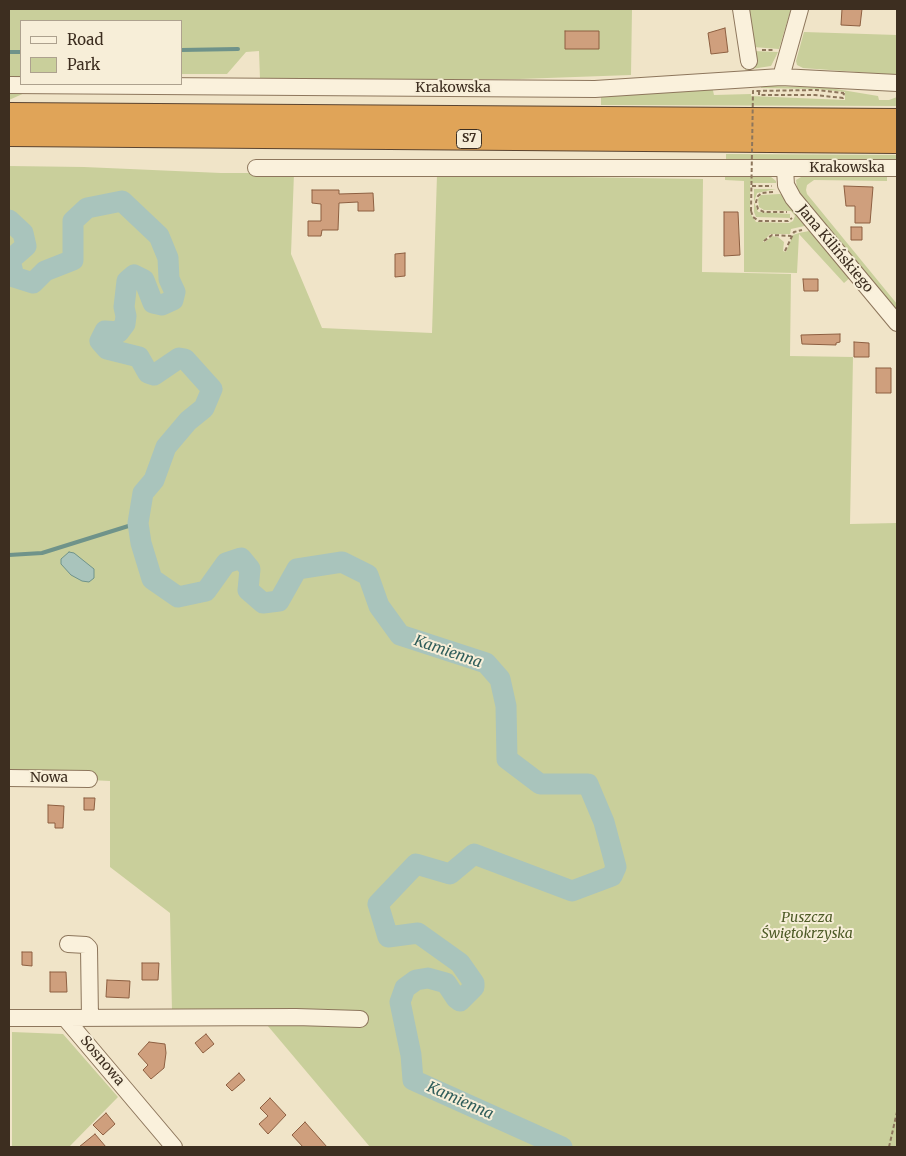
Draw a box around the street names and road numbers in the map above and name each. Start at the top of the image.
street label: Krakowska [415,80,491,96]
road number: S7 [456,130,482,148]
street label: Krakowska [809,160,885,176]
street label: Jana Kilińskiego [793,202,877,296]
street label: Nowa [30,770,68,786]
street label: Sosnowa [76,1033,128,1089]

